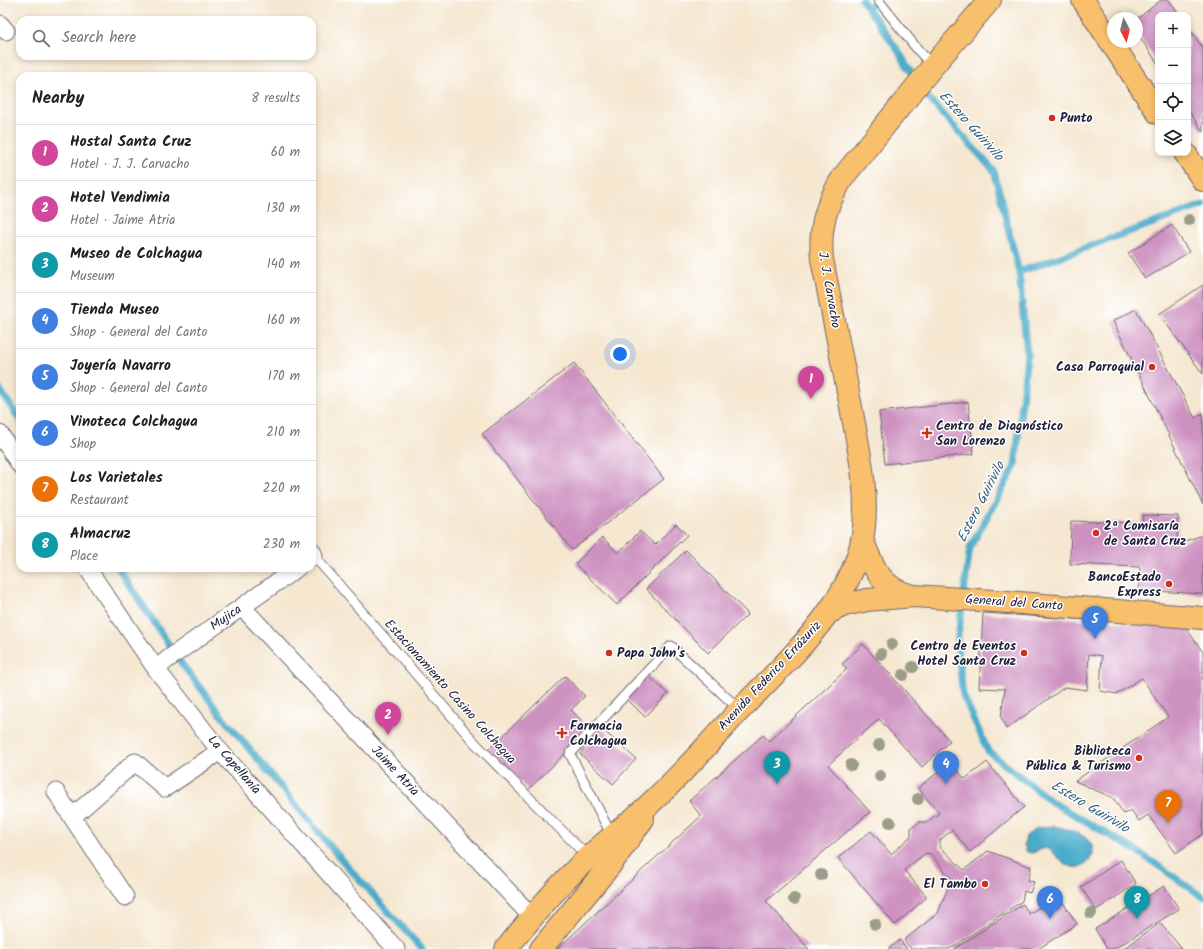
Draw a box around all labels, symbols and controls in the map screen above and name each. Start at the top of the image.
north arrow [1107,12,1143,48]
map controls [1155,12,1191,156]
button: + [1155,12,1191,48]
search box [16,16,316,60]
text: Search here [62,26,136,50]
icon: search [30,27,52,49]
button: − [1155,48,1191,84]
button: locate [1155,84,1191,120]
text: Nearby [32,85,84,112]
water label: Estero Guirivilo [933,86,1010,167]
text: 8 results [251,88,300,109]
place label: Punto [1060,108,1093,129]
marker: Punto [1047,113,1057,123]
button: layers [1155,120,1191,156]
text: Hostal Santa Cruz [70,130,191,154]
text: 1 [43,142,47,163]
text: 60 m [271,142,300,163]
text: Hotel · J. J. Carvacho [70,154,189,175]
text: Hotel Vendimia [70,186,170,210]
text: 2 [41,198,49,219]
text: 130 m [266,198,300,219]
text: Hotel · Jaime Atria [70,210,175,231]
text: Museo de Colchagua [70,242,202,266]
street label: J. J. Carvacho [812,250,846,330]
text: 3 [41,254,49,275]
text: 140 m [267,254,300,275]
text: Museum [70,266,115,287]
text: Tienda Museo [70,298,159,322]
text: 4 [41,310,49,331]
text: 160 m [267,310,300,331]
text: Shop · General del Canto [70,322,207,343]
your location [610,344,630,364]
text: Joyería Navarro [70,354,171,378]
place label: Casa Parroquial [1056,357,1145,378]
marker: Casa Parroquial [1147,362,1157,372]
text: 5 [42,366,48,387]
text: 170 m [268,366,300,387]
pin: 1 [798,366,824,399]
text: Shop · General del Canto [70,378,207,399]
text: Vinoteca Colchagua [70,410,198,434]
place label: Centro de Diagnóstico San Lorenzo [936,416,1063,452]
text: 6 [41,422,49,443]
text: 210 m [266,422,300,443]
marker: Centro de Diagnóstico San Lorenzo [921,427,933,439]
text: Shop [70,434,96,455]
water label: Estero Guirivilo [951,456,1012,546]
text: Los Varietales [70,466,163,490]
text: 7 [42,478,48,499]
text: 220 m [263,478,300,499]
text: Restaurant [70,490,129,511]
place label: 2ª Comisaría de Santa Cruz [1104,516,1186,552]
text: Almacruz [70,522,131,546]
marker: 2ª Comisaría de Santa Cruz [1091,528,1101,538]
text: 8 [41,534,49,555]
text: 230 m [263,534,300,555]
text: Place [70,546,98,567]
place label: BancoEstado Express [1088,567,1161,603]
marker: BancoEstado Express [1164,579,1174,589]
street label: General del Canto [964,589,1064,617]
street label: Mujica [206,599,246,637]
pin: 5 [1082,606,1108,639]
street label: Estacionamiento Casino Colchagua [379,615,521,769]
street label: Avenida Federico Errázuriz [713,616,827,736]
place label: Centro de Eventos Hotel Santa Cruz [911,636,1016,672]
place label: Papa John's [617,643,685,664]
marker: Papa John's [604,648,614,658]
marker: Centro de Eventos Hotel Santa Cruz [1019,648,1029,658]
pin: 2 [375,702,401,735]
place label: Farmacia Colchagua [570,716,627,752]
marker: Farmacia Colchagua [557,728,567,738]
street label: La Capellanía [202,731,266,799]
street label: Jaime Atria [366,741,424,801]
place label: Biblioteca Pública & Turismo [1026,741,1131,777]
pin: 3 [764,751,790,784]
pin: 4 [933,751,959,784]
marker: Biblioteca Pública & Turismo [1134,753,1144,763]
water label: Estero Guirivilo [1047,775,1135,840]
pin: 7 [1155,790,1181,823]
place label: El Tambo [924,874,977,895]
marker: El Tambo [980,879,990,889]
pin: 6 [1037,886,1063,919]
pin: 8 [1124,886,1150,919]

